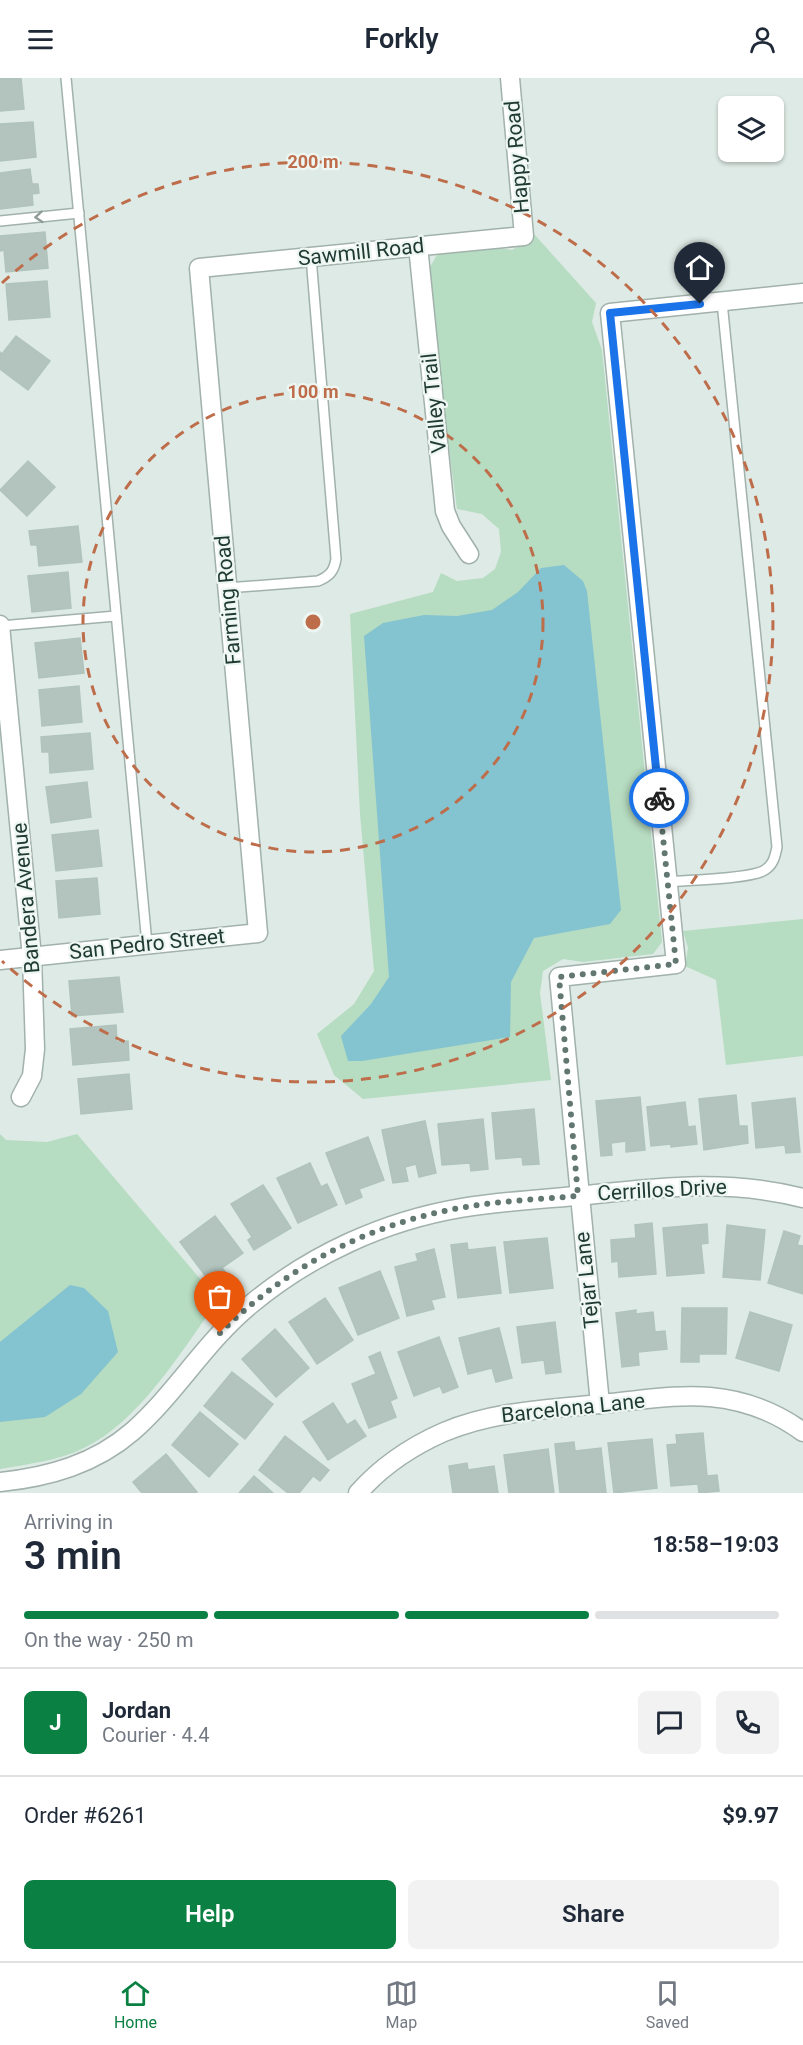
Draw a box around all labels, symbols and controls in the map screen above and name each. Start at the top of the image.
icon: menu [24,23,57,56]
text: Forkly [364,23,439,55]
icon: person [746,23,779,56]
map controls [718,96,784,162]
button: layers [718,96,784,162]
street label: Happy Road [500,100,534,214]
text: 200 m [287,151,339,172]
one-way arrow [35,210,44,223]
street label: Sawmill Road [297,233,425,271]
pin [674,242,725,304]
icon: home [683,251,716,284]
street label: Valley Trail [417,352,451,454]
text: 100 m [287,381,339,402]
street label: Farming Road [210,534,246,666]
centre of rings [303,612,323,632]
courier [629,768,689,828]
icon: bike [643,782,676,815]
street label: Bandera Avenue [7,822,45,974]
street label: San Pedro Street [68,924,226,964]
street label: Cerrillos Drive [597,1175,727,1205]
street label: Tejar Lane [570,1231,604,1329]
pin [194,1271,245,1333]
icon: bag [203,1280,236,1313]
street label: Barcelona Lane [500,1389,646,1427]
text: Arriving in [24,1510,113,1534]
text: 18:58–19:03 [652,1532,779,1557]
text: 3 min [24,1533,122,1579]
text: On the way · 250 m [24,1628,193,1652]
button: chat [638,1691,701,1754]
button: phone [716,1691,779,1754]
text: Jordan [102,1698,171,1723]
text: J [49,1710,62,1735]
text: Courier · 4.4 [102,1723,209,1747]
text: Order #6261 [24,1803,146,1828]
text: $9.97 [722,1803,779,1828]
button: Help [24,1880,396,1949]
button: Share [408,1880,779,1949]
tab: Home [114,1977,157,2032]
tab: Map [385,1977,418,2032]
tab: Saved [646,1977,689,2032]

